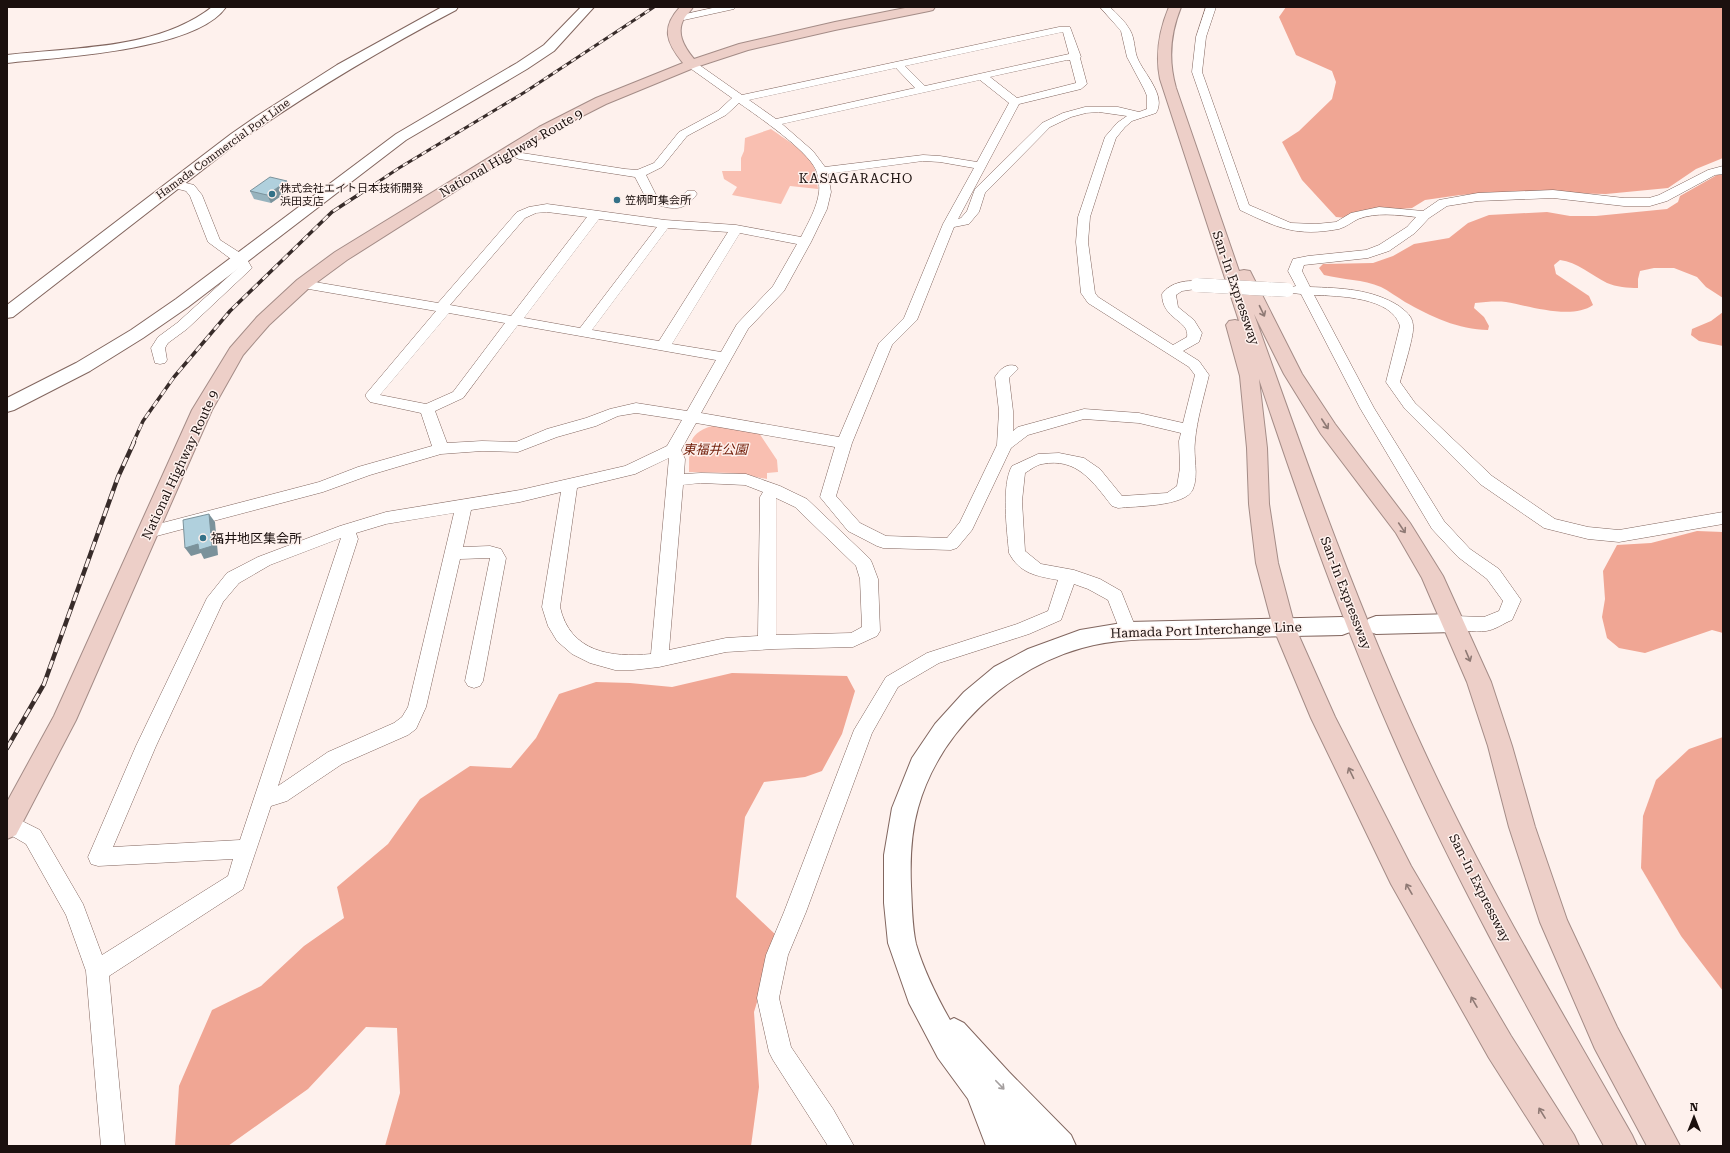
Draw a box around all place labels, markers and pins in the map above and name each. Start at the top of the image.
place label: 株式会社エイト日本技術開発 浜田支店 [280,182,423,208]
marker: 株式会社エイト日本技術開発 浜田支店 [267,189,277,199]
place label: 笠柄町集会所 [625,194,692,207]
marker: 笠柄町集会所 [612,195,622,205]
place label: 福井地区集会所 [211,531,302,546]
marker: 福井地区集会所 [198,533,208,543]

